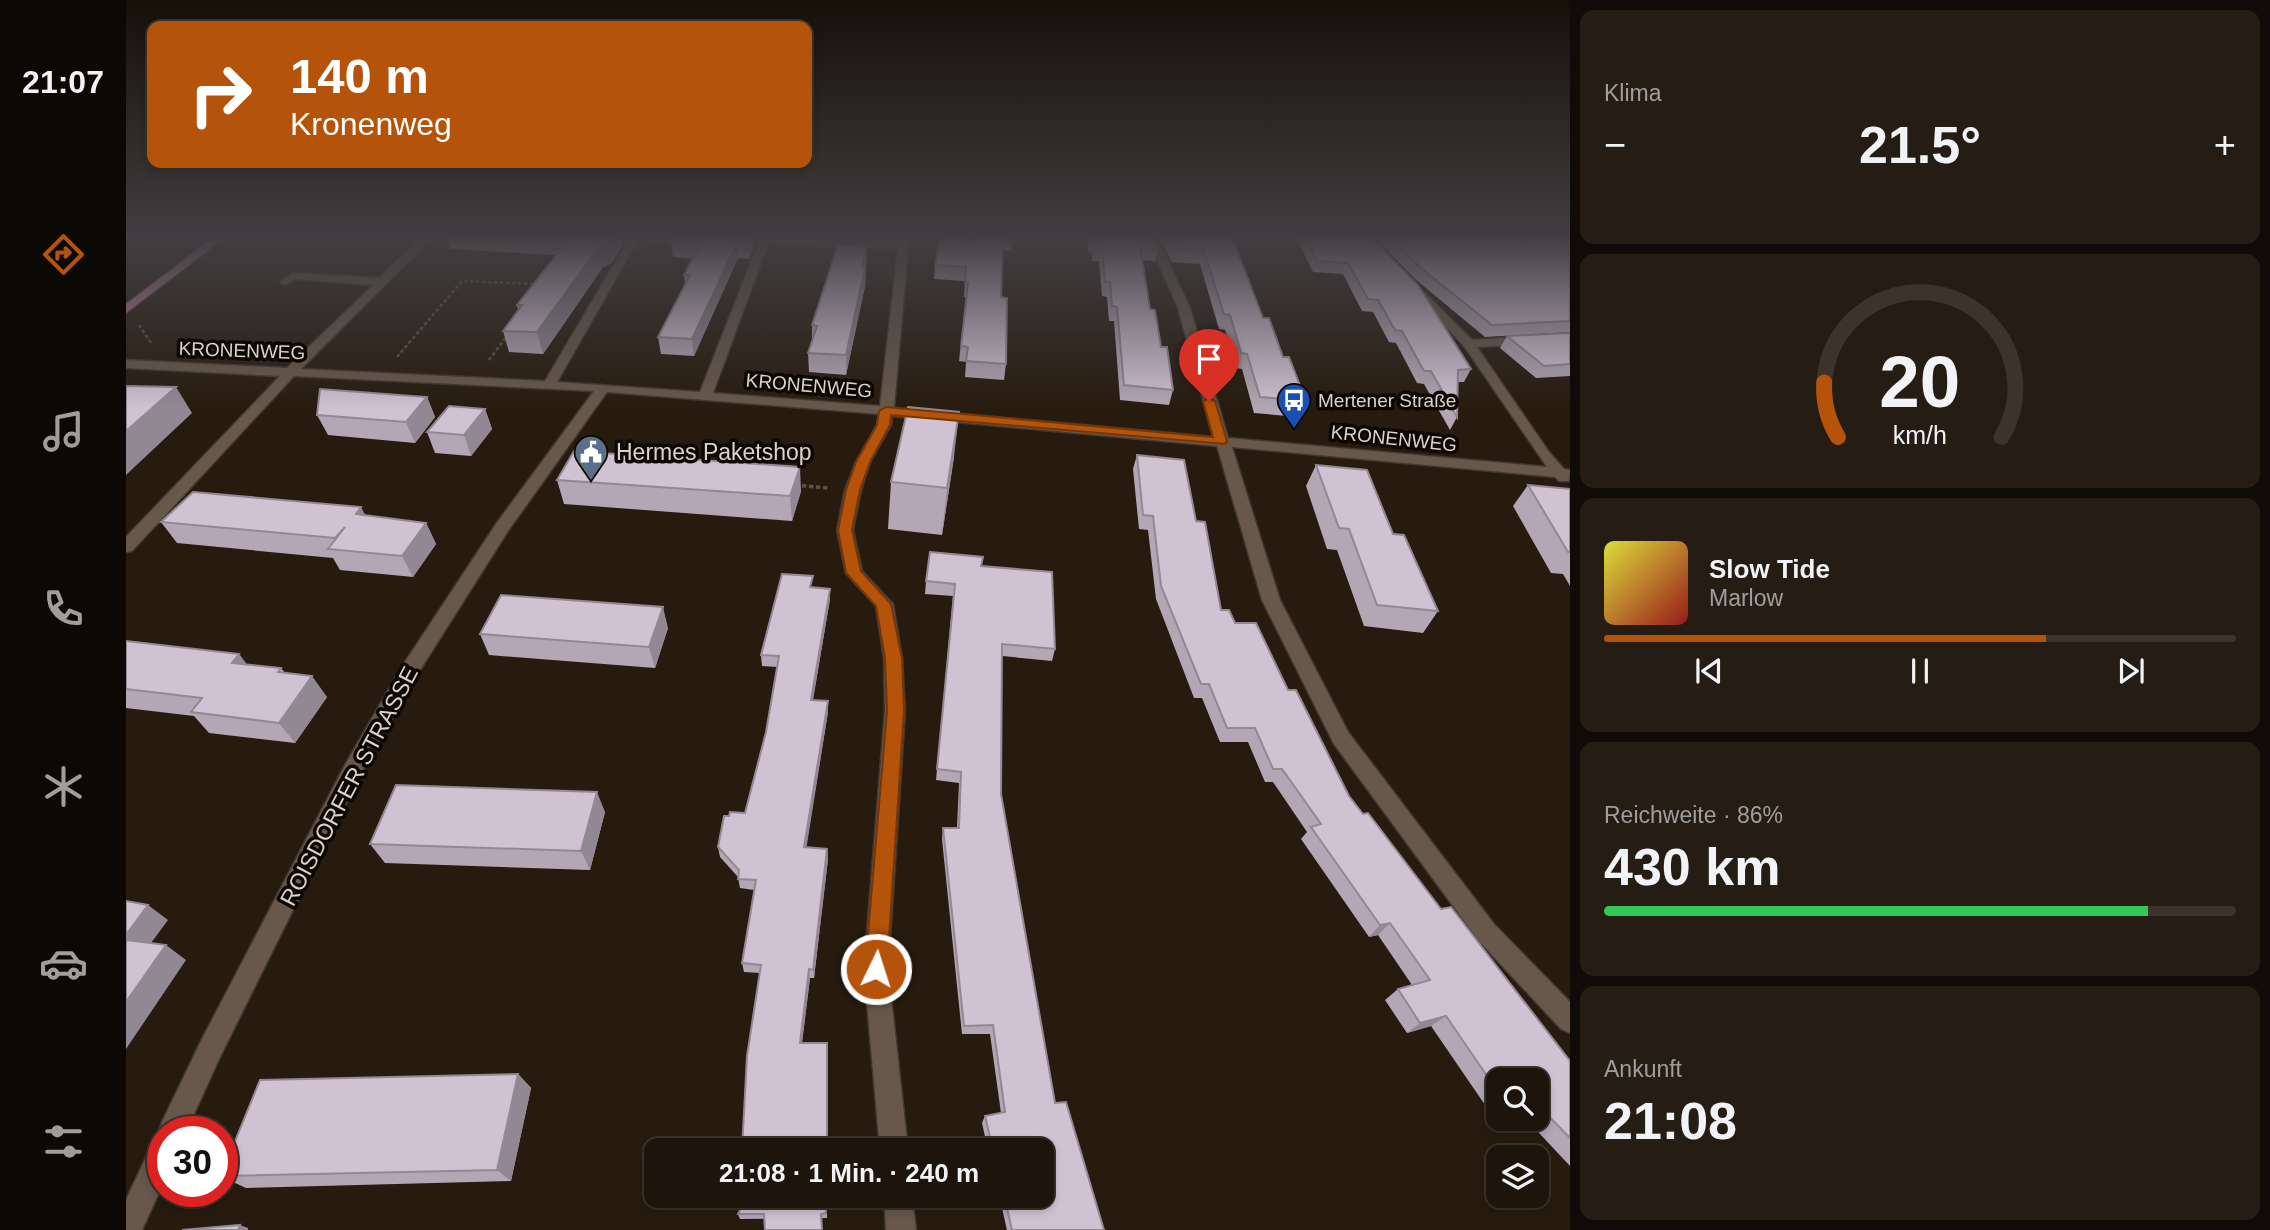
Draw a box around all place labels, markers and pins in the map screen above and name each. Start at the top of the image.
pin [1179,329,1239,401]
bus stop icon: Mertener Straße [1275,381,1313,430]
place label: Mertener Straße [1318,390,1456,411]
public building icon: Hermes Paketshop [572,433,610,482]
place label: Hermes Paketshop [616,439,812,465]

